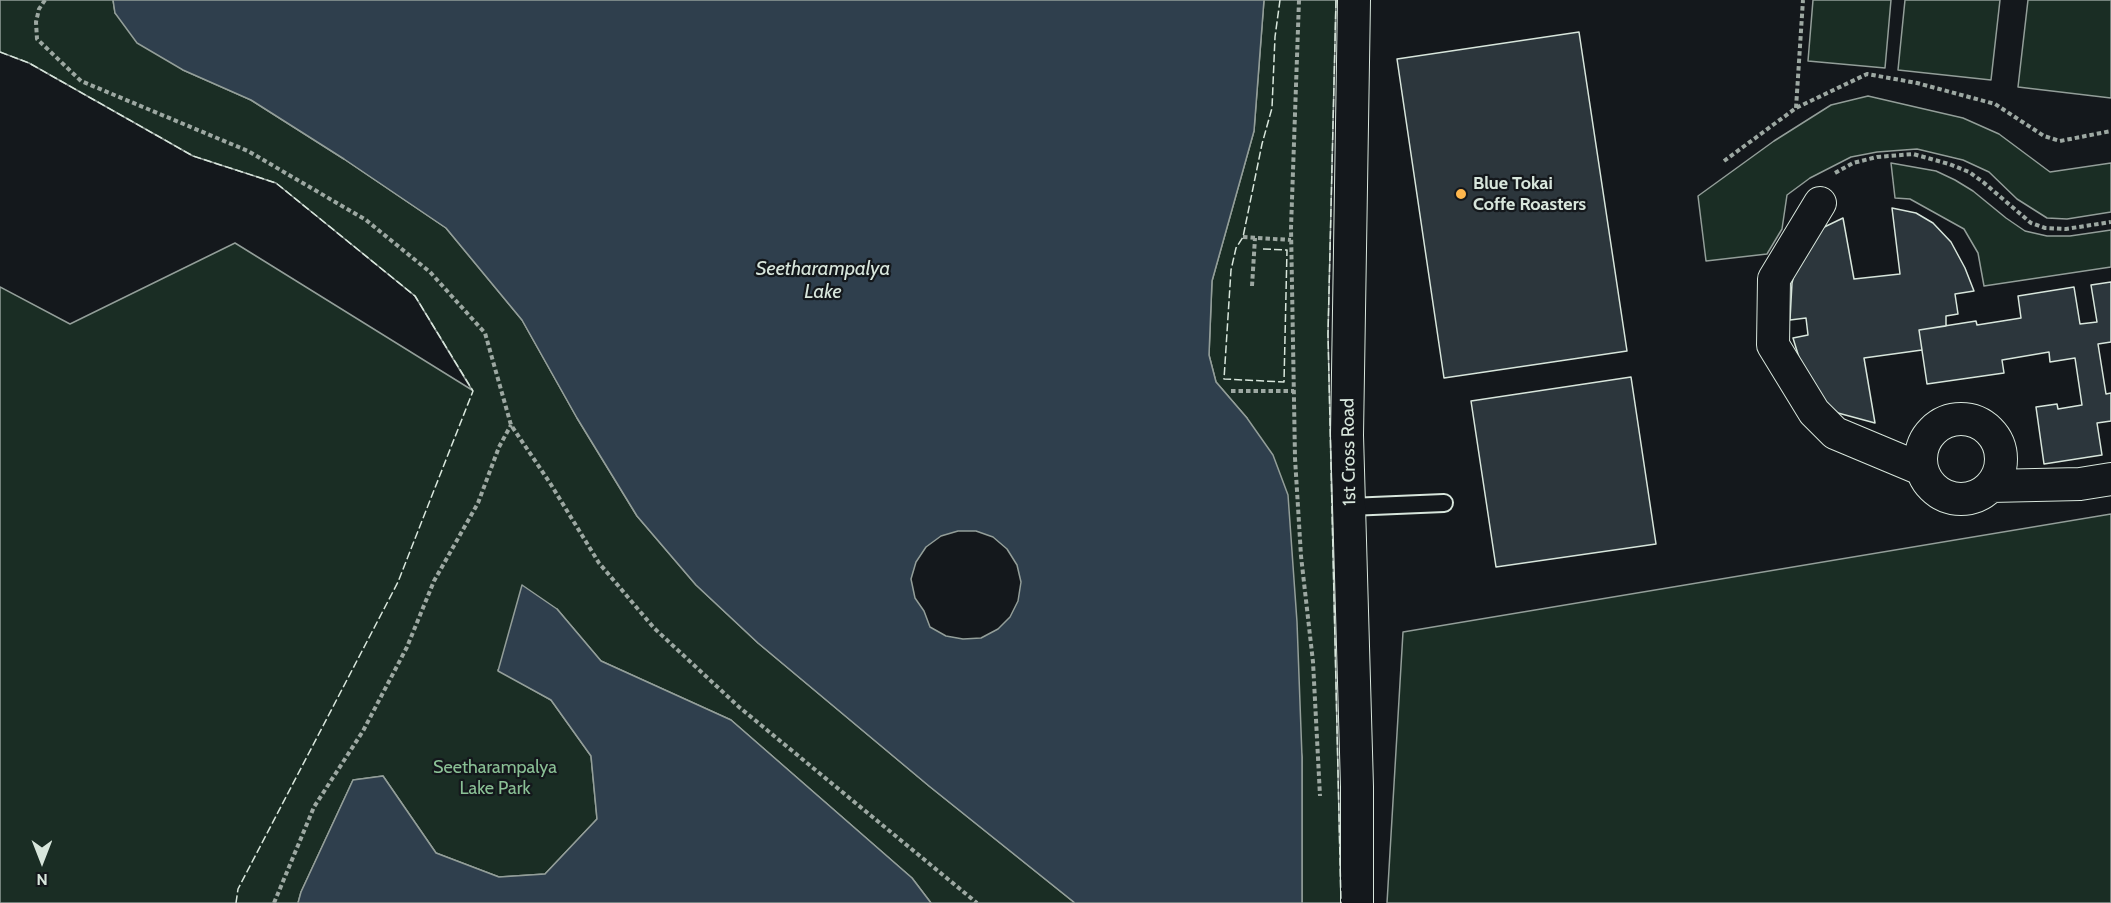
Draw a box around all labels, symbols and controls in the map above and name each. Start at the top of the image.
place label: Blue Tokai Coffe Roasters [1473,173,1586,216]
marker: Blue Tokai Coffe Roasters [1454,187,1468,201]
water label: Seetharampalya Lake [756,257,890,304]
street label: 1st Cross Road [1337,398,1361,506]
park label: Seetharampalya Lake Park [433,757,557,800]
north arrow [12,831,72,891]
text: N [36,870,48,889]

